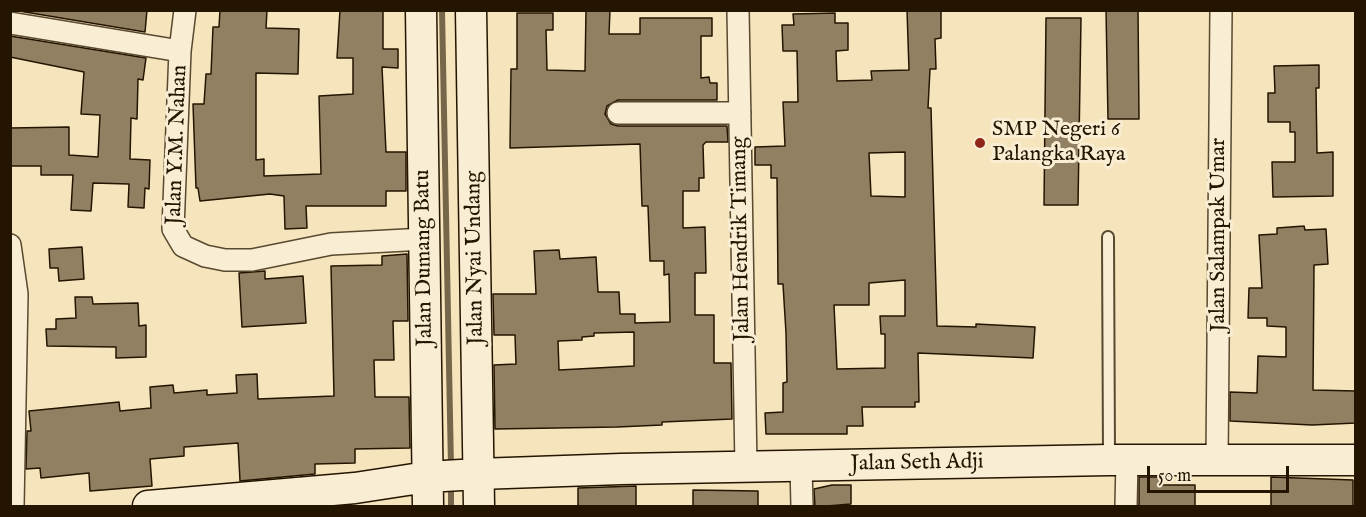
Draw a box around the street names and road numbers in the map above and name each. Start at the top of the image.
street label: Jalan Y.M. Nahan [162,65,194,225]
street label: Jalan Hendrik Timang [727,136,757,342]
street label: Jalan Salampak Umar [1206,138,1232,332]
street label: Jalan Dumang Batu [410,169,440,347]
street label: Jalan Nyai Undang [461,171,491,345]
street label: Jalan Seth Adji [850,450,984,478]

